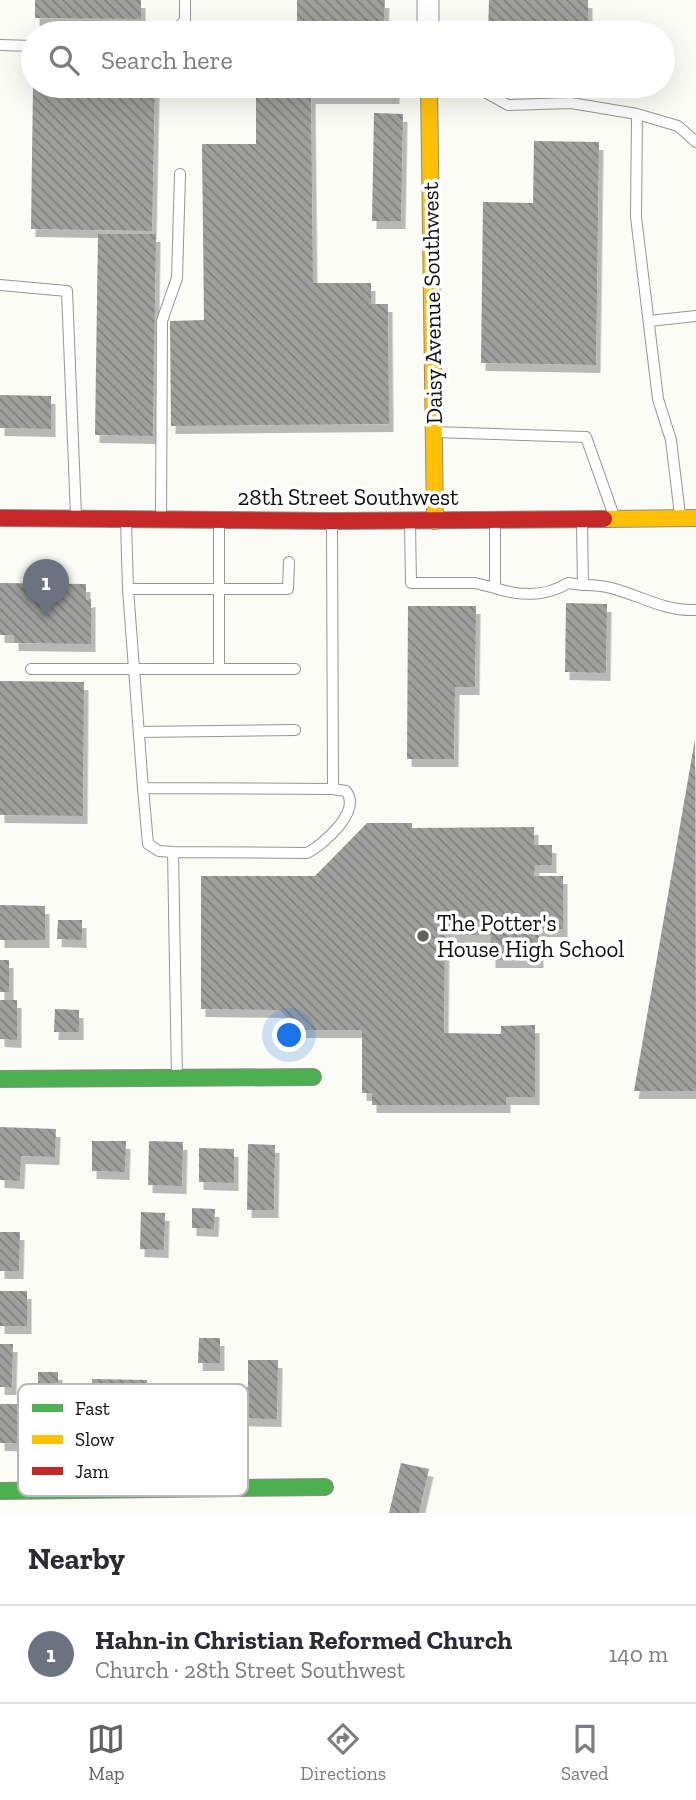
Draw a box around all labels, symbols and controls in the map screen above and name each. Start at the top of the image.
search box [21,21,675,98]
icon: search [45,41,83,79]
text: Search here [101,44,233,76]
street label: Daisy Avenue Southwest [416,181,448,424]
street label: 28th Street Southwest [237,483,459,511]
pin: 1 [23,559,69,617]
place label: The Potter's House High School [437,909,624,963]
marker: The Potter's House High School [415,928,431,944]
your location [272,1018,306,1052]
legend [18,1384,248,1496]
text: Fast [75,1397,110,1420]
text: Slow [75,1428,115,1451]
text: Jam [75,1460,109,1483]
text: Nearby [28,1541,125,1577]
text: Hahn-in Christian Reformed Church [95,1624,512,1656]
text: 1 [46,1640,56,1668]
text: 140 m [608,1640,668,1668]
text: Church · 28th Street Southwest [95,1656,405,1684]
tab: Map [87,1720,125,1785]
tab: Directions [300,1720,386,1785]
tab: Saved [561,1720,609,1785]

